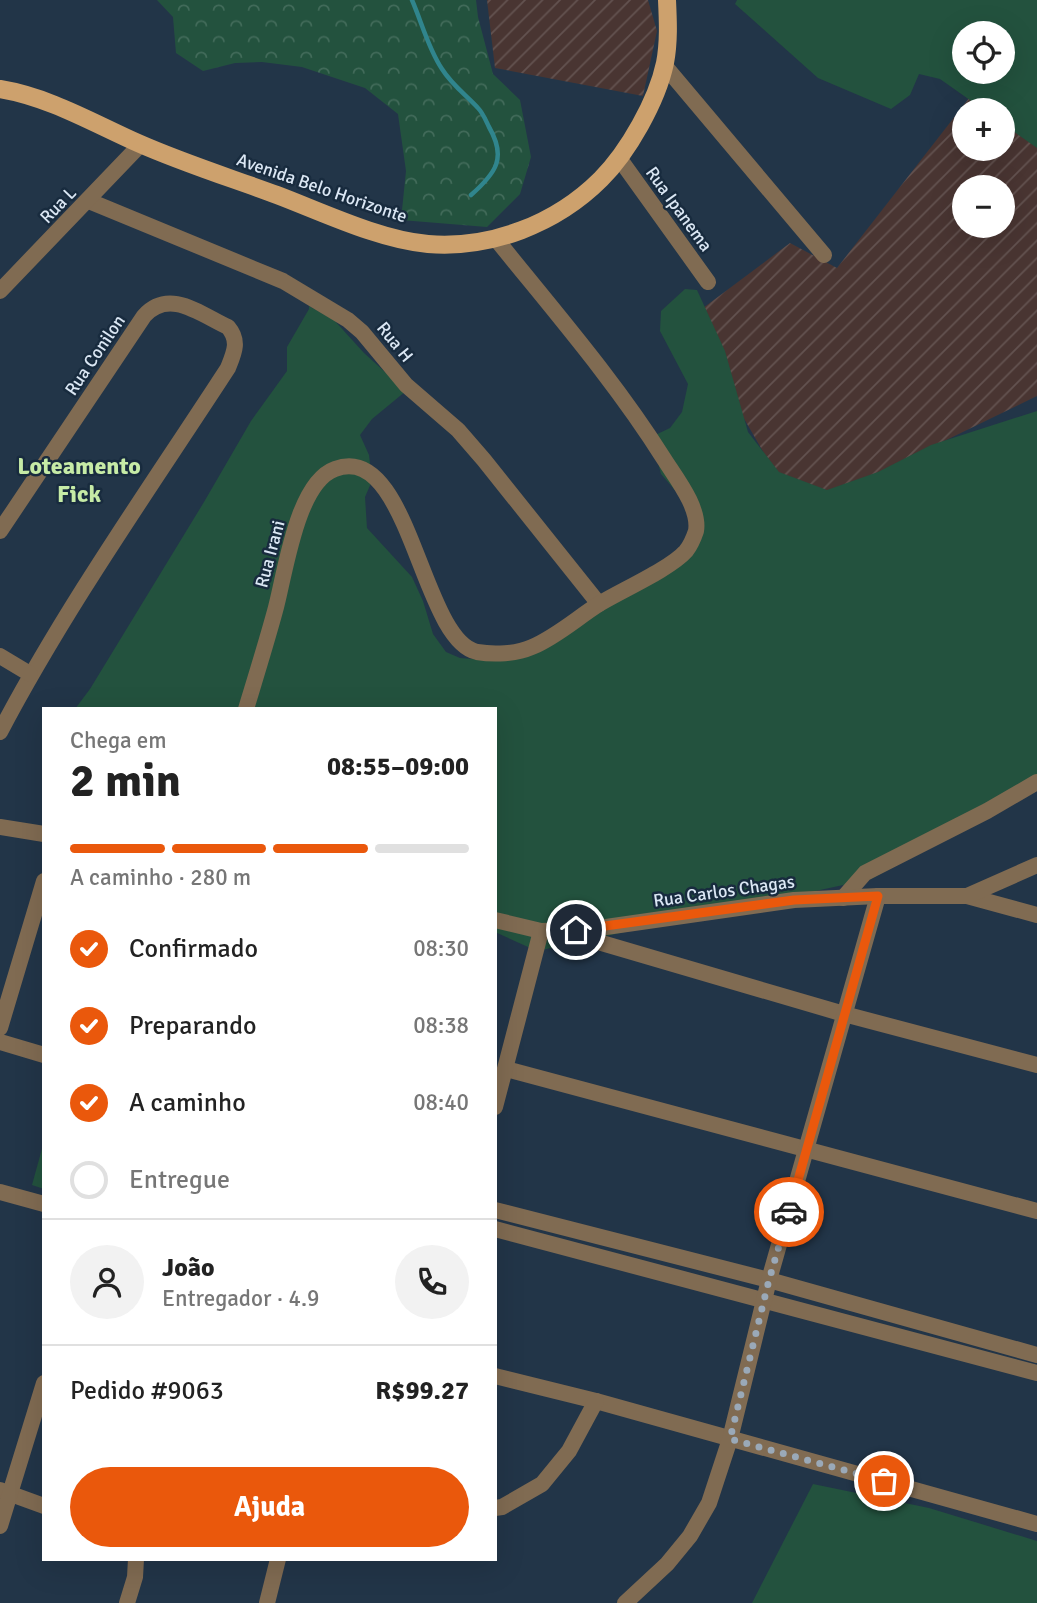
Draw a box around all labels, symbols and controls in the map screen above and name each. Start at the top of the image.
map controls [952,21,1015,238]
button: locate [952,21,1015,84]
button: + [952,98,1015,161]
street label: Avenida Belo Horizonte [234,149,410,227]
street label: Rua Ipanema [641,162,717,256]
button: − [952,175,1015,238]
street label: Rua L [35,182,81,228]
street label: Rua Conilon [60,311,130,399]
street label: Rua H [372,317,418,367]
district label: Loteamento Fick [17,451,141,509]
street label: Rua Irani [250,518,290,590]
text: Chega em [70,726,167,755]
text: 08:55–09:00 [327,751,469,783]
text: 2 min [70,753,181,809]
text: A caminho · 280 m [70,863,251,892]
street label: Rua Carlos Chagas [652,870,796,912]
pin [546,900,606,960]
icon: home [557,911,595,949]
icon: check [70,930,108,968]
text: Confirmado [129,933,258,965]
text: 08:30 [413,934,469,963]
icon: check [70,1007,108,1045]
text: Preparando [129,1010,256,1042]
text: 08:38 [413,1011,469,1040]
icon: check [70,1084,108,1122]
text: A caminho [129,1087,246,1119]
text: 08:40 [413,1088,469,1117]
text: Entregue [129,1164,230,1196]
courier [754,1177,824,1247]
icon: car [770,1193,808,1231]
button: person [70,1245,144,1319]
button: phone [395,1245,469,1319]
text: João [162,1252,215,1284]
text: Entregador · 4.9 [162,1284,320,1313]
text: Pedido #9063 [70,1375,224,1407]
text: R$99.27 [375,1375,469,1407]
pin [854,1451,914,1511]
icon: bag [865,1462,903,1500]
button: Ajuda [70,1467,469,1547]

